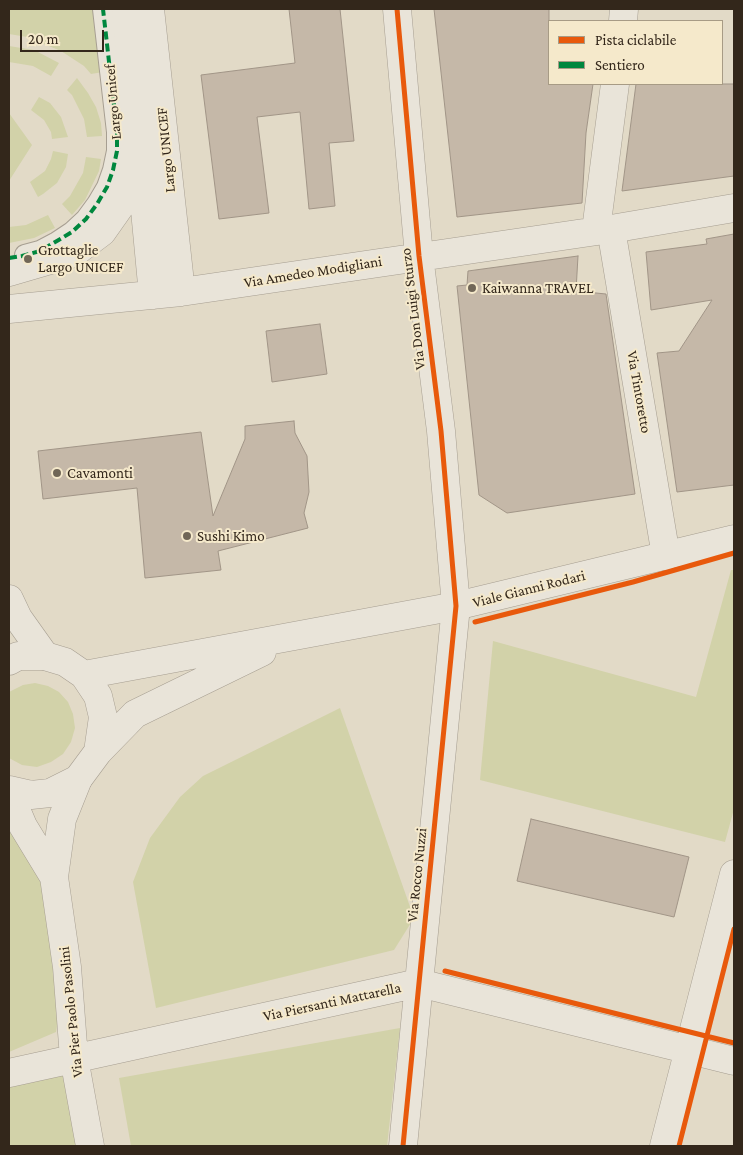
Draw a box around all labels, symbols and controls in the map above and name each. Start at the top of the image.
scale bar [22,20,106,52]
legend [548,20,723,85]
text: 20 m [28,31,59,47]
text: Pista ciclabile [595,32,676,48]
text: Sentiero [595,57,645,73]
street label: Largo Unicef [101,63,125,141]
street label: Largo UNICEF [153,107,179,193]
place label: Grottaglie Largo UNICEF [38,241,123,276]
street label: Via Don Luigi Sturzo [397,247,429,371]
street label: Via Amedeo Modigliani [243,252,383,292]
marker: Grottaglie Largo UNICEF [22,253,34,265]
place label: Kaiwanna TRAVEL [482,279,594,297]
marker: Kaiwanna TRAVEL [466,282,478,294]
street label: Via Tintoretto [623,349,655,435]
place label: Cavamonti [67,464,133,482]
marker: Cavamonti [51,467,63,479]
place label: Sushi Kimo [197,527,265,545]
marker: Sushi Kimo [181,530,193,542]
street label: Viale Gianni Rodari [471,566,587,612]
street label: Via Rocco Nuzzi [403,827,431,923]
street label: Via Pier Paolo Pasolini [55,946,87,1078]
street label: Via Piersanti Mattarella [261,979,403,1025]

